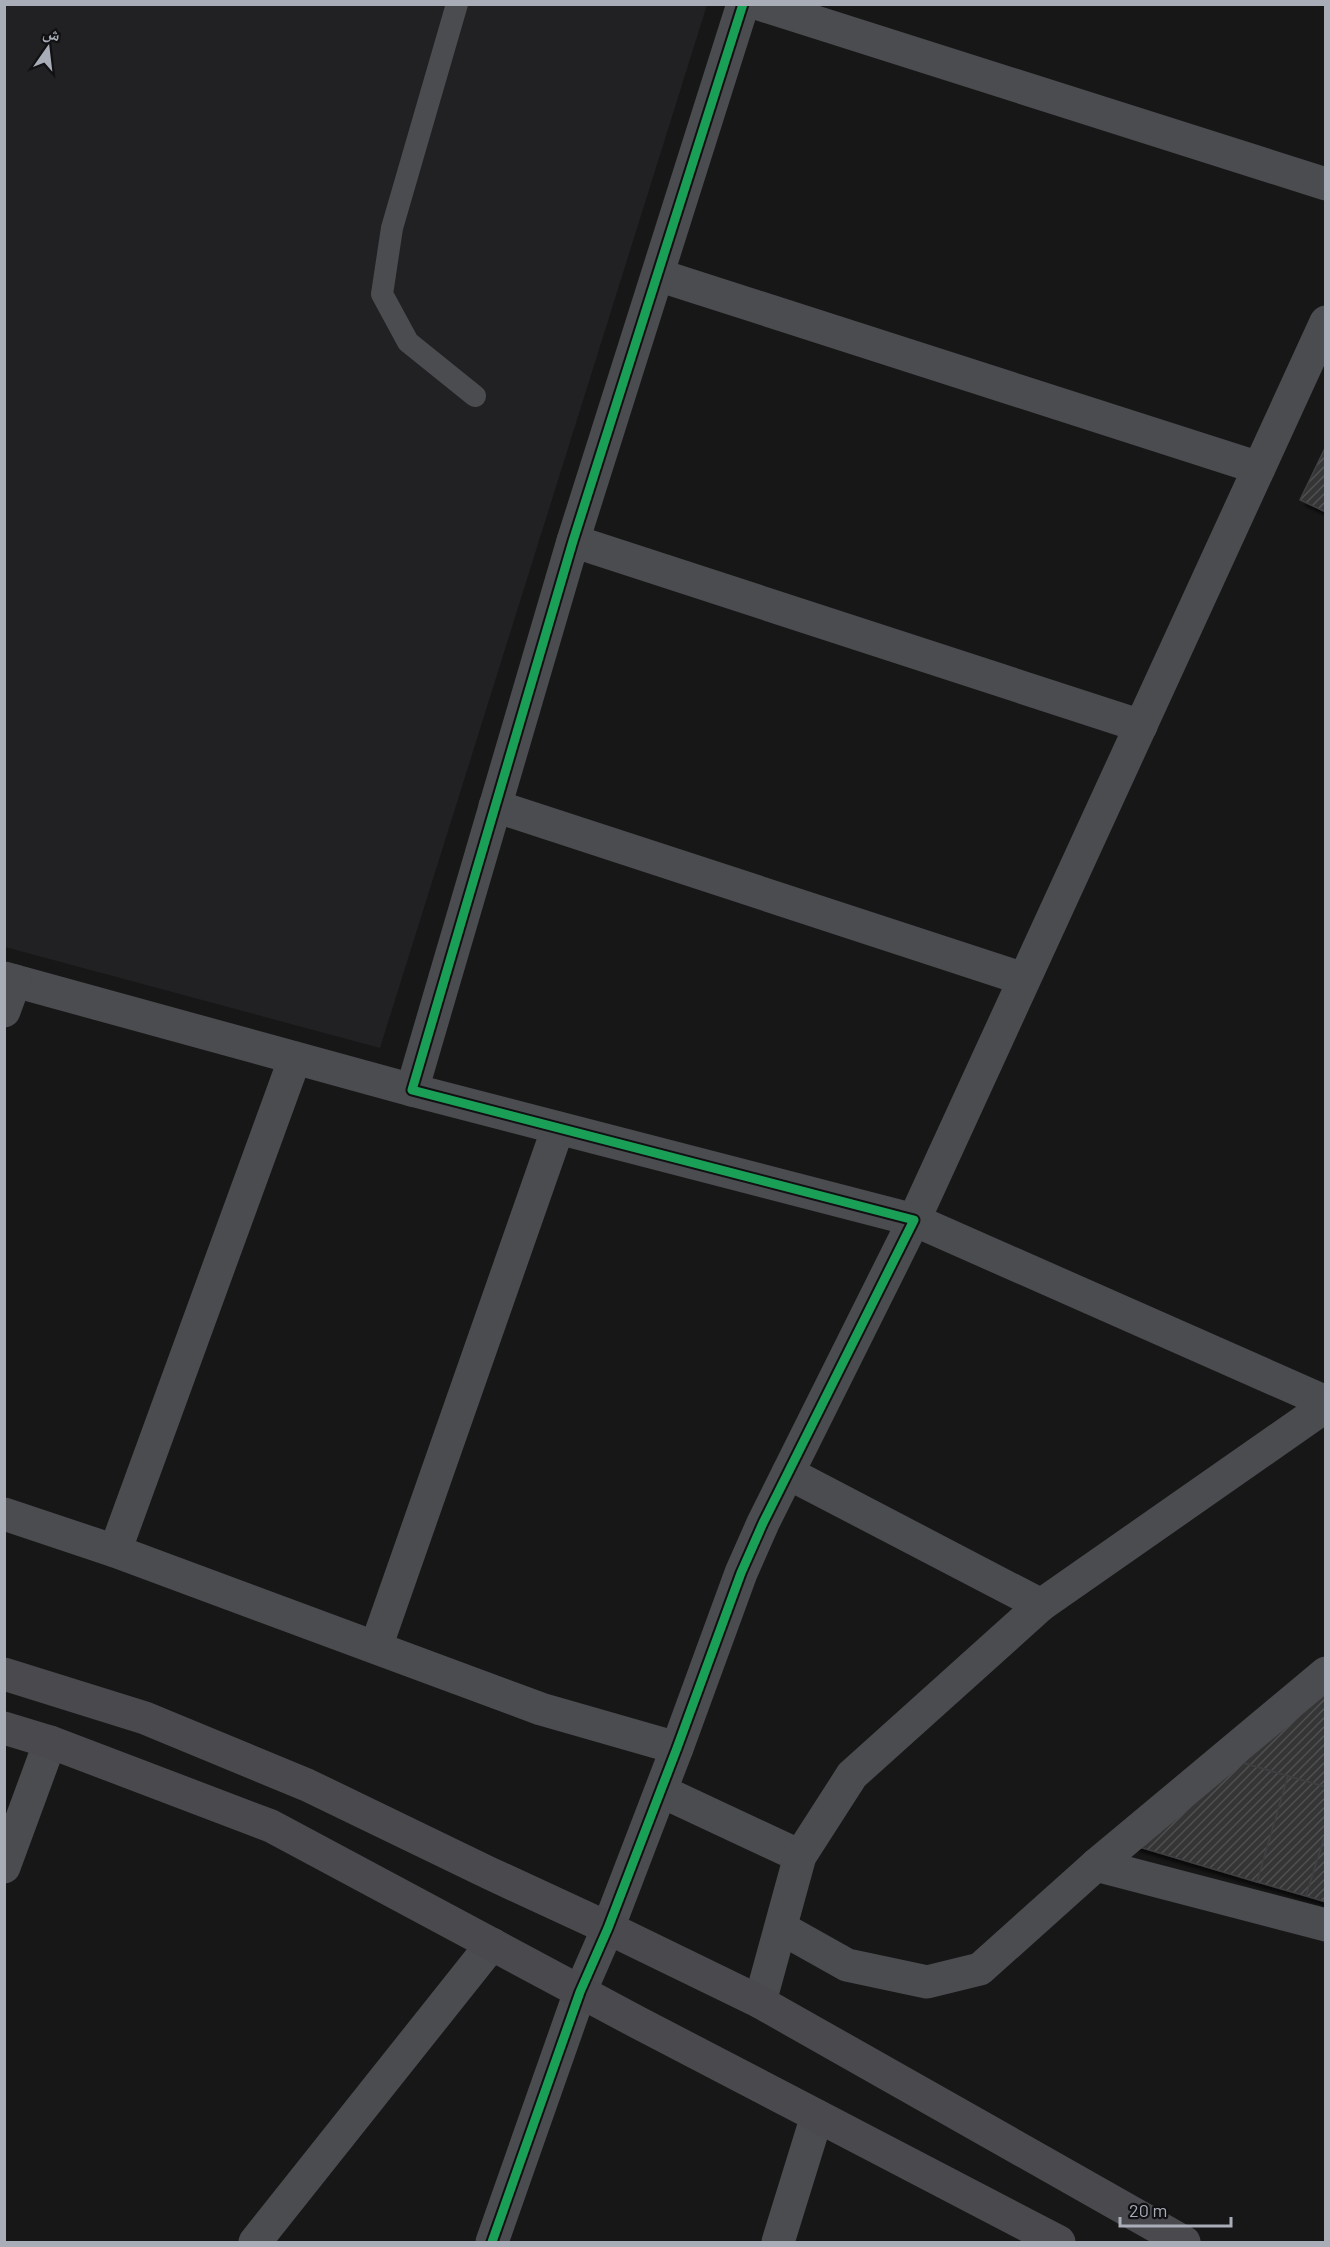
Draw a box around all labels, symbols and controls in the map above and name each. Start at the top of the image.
north arrow [18,18,78,78]
text: ش [41,22,62,45]
scale bar [1120,2190,1231,2228]
text: 20 m [1129,2199,1167,2221]

